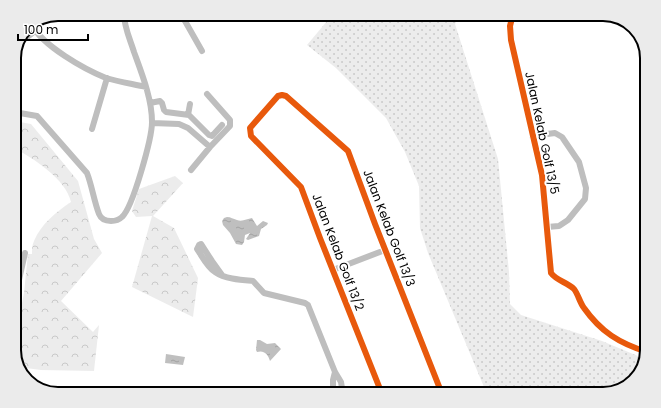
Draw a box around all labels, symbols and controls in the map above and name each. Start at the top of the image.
scale bar [18,16,88,42]
text: 100 m [24,21,58,38]
street label: Jalan Kelab Golf 13/5 [521,70,564,196]
street label: Jalan Kelab Golf 13/3 [359,167,420,289]
street label: Jalan Kelab Golf 13/2 [308,191,369,313]

